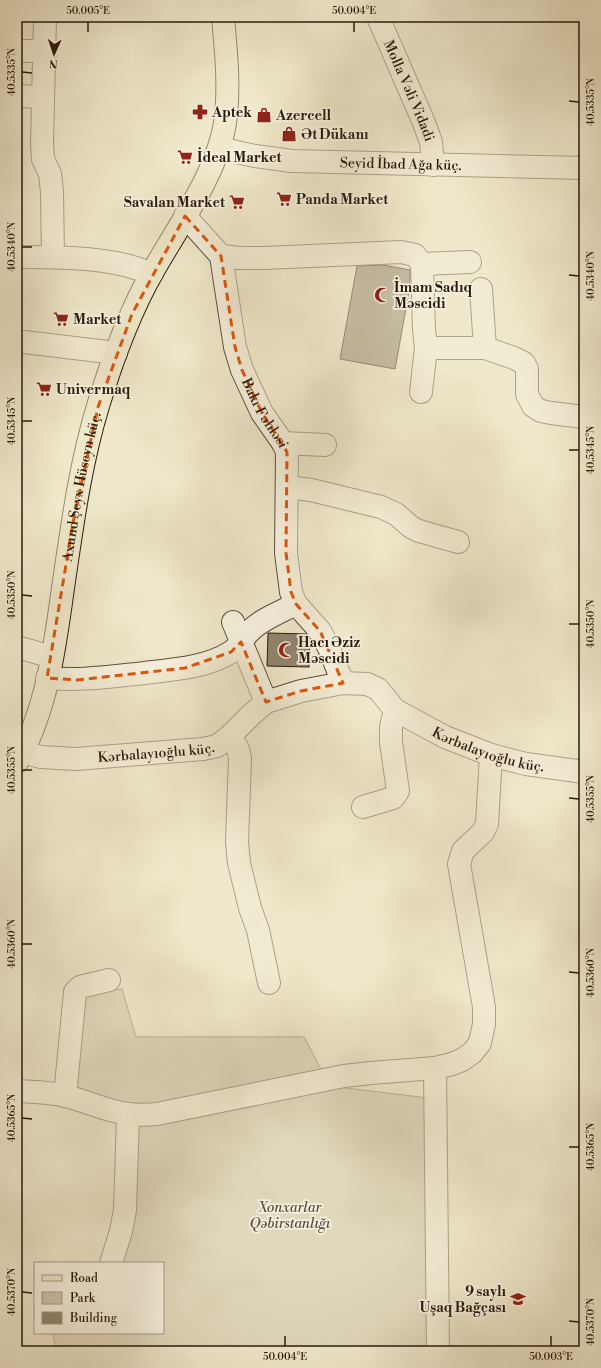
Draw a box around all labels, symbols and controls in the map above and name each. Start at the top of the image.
text: 50.005°E [66,5,110,17]
text: 50.004°E [332,5,376,17]
north arrow [34,34,74,74]
street label: Molla Vəli Vidadi [379,37,438,145]
text: 40.5335°N [6,47,18,96]
text: N [49,56,58,70]
text: 40.5335°N [585,77,597,126]
pharmacy icon: Aptek [191,103,209,121]
place label: Aptek [211,104,252,122]
shop icon: Azercell [255,106,273,124]
place label: Azercell [275,107,332,125]
shop icon: Ət Dükanı [280,125,298,143]
place label: Ət Dükanı [301,126,369,144]
place label: İdeal Market [197,147,282,167]
supermarket icon: İdeal Market [176,148,194,166]
street label: Seyid İbad Ağa küç. [340,153,462,175]
supermarket icon: Panda Market [275,190,293,208]
place label: Panda Market [296,191,389,209]
supermarket icon: Savalan Market [228,193,246,211]
place label: Savalan Market [124,194,226,212]
text: 40.5340°N [6,222,18,272]
text: 40.5340°N [585,251,597,301]
place label: İmam Sadıq Məscidi [394,277,473,313]
mosque icon: İmam Sadıq Məscidi [373,286,391,304]
supermarket icon: Market [52,310,70,328]
place label: Market [73,311,122,329]
street label: Bakı Fəhləsi [237,375,292,451]
supermarket icon: Univermaq [35,380,53,398]
place label: Univermaq [56,381,131,399]
text: 40.5345°N [6,396,18,445]
street label: Axund Şeyx Hüseyn küç. [59,410,106,564]
text: 40.5345°N [585,425,597,474]
text: 40.5350°N [6,570,18,620]
text: 40.5350°N [585,599,597,649]
place label: Hacı Əziz Məscidi [298,634,360,668]
mosque icon: Hacı Əziz Məscidi [277,641,295,659]
street label: Kərbalayıoğlu küç. [429,724,545,776]
street label: Kərbalayıoğlu küç. [97,739,216,767]
text: 40.5355°N [6,745,18,794]
text: 40.5355°N [585,774,597,823]
text: 40.5360°N [6,919,18,969]
text: 40.5360°N [585,948,597,998]
text: 40.5365°N [6,1093,18,1142]
text: 40.5365°N [585,1122,597,1171]
park label: Xonxarlar Qəbirstanlığı [250,1199,331,1233]
legend [34,1262,164,1334]
text: 40.5370°N [6,1267,18,1316]
text: Road [70,1271,98,1286]
place label: 9 saylı Uşaq Bağçası [419,1283,507,1317]
school or university icon: 9 saylı Uşaq Bağçası [509,1290,527,1308]
text: Park [70,1291,96,1306]
text: 40.5370°N [585,1297,597,1346]
text: Building [69,1311,118,1326]
text: 50.004°E [263,1351,307,1363]
text: 50.003°E [529,1351,573,1363]

